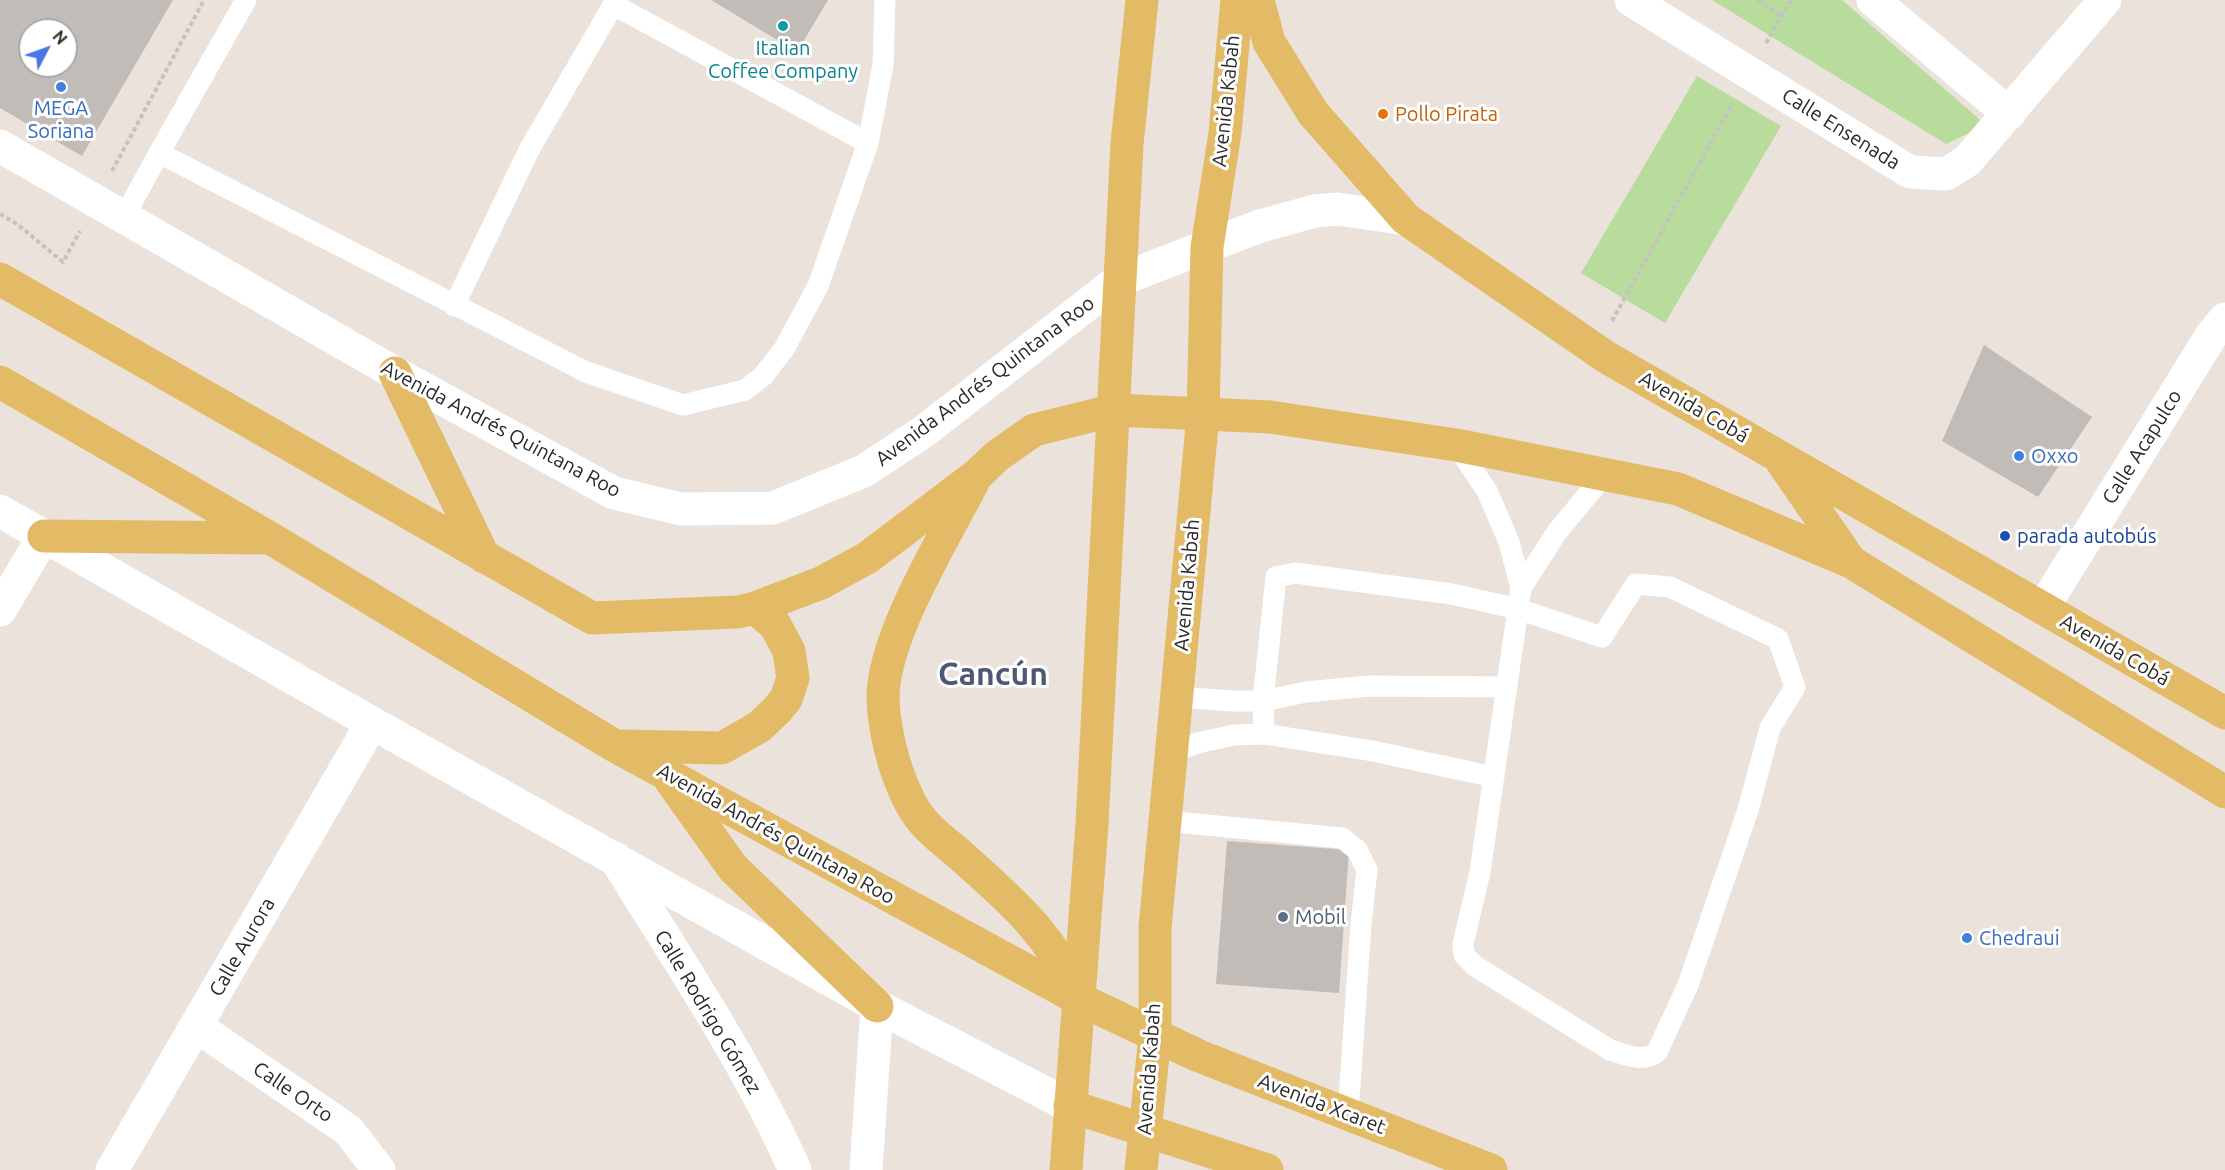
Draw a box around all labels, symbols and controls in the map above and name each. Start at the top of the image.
north arrow [18,18,78,78]
marker: Italian Coffee Company [776,19,790,33]
text: N [49,27,71,48]
street label: Avenida Kabah [1207,34,1245,168]
place label: Italian Coffee Company [708,36,858,83]
marker: MEGA Soriana [54,80,68,94]
street label: Calle Ensenada [1778,83,1904,175]
place label: MEGA Soriana [28,96,94,143]
place label: Pollo Pirata [1395,102,1498,126]
marker: Pollo Pirata [1376,107,1390,121]
street label: Avenida Andrés Quintana Roo [871,291,1099,471]
street label: Avenida Andrés Quintana Roo [377,356,625,502]
street label: Avenida Cobá [1635,366,1753,448]
street label: Calle Acapulco [2097,385,2187,509]
place label: Oxxo [2031,444,2079,468]
marker: Oxxo [2012,449,2026,463]
street label: Avenida Kabah [1169,518,1205,652]
place label: parada autobús [2017,524,2156,548]
marker: parada autobús [1998,529,2012,543]
street label: Avenida Cobá [2056,609,2174,691]
district label: Cancún [938,655,1048,693]
street label: Avenida Andrés Quintana Roo [653,759,899,909]
street label: Calle Aurora [204,893,280,1001]
place label: Mobil [1295,905,1346,929]
marker: Mobil [1276,910,1290,924]
street label: Calle Rodrigo Gómez [650,926,766,1098]
place label: Chedraui [1979,926,2060,950]
marker: Chedraui [1960,931,1974,945]
street label: Avenida Kabah [1132,1002,1166,1136]
street label: Calle Orto [248,1057,338,1127]
street label: Avenida Xcaret [1255,1069,1389,1139]

